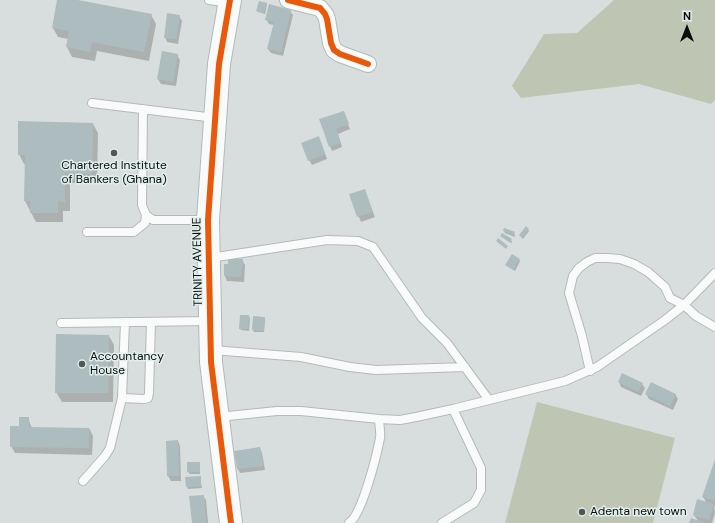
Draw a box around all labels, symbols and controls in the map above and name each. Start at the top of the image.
north arrow [667,8,707,48]
text: N [683,9,691,23]
marker: Chartered Institute of Bankers (Ghana) [109,148,119,158]
place label: Chartered Institute of Bankers (Ghana) [61,159,167,187]
street label: TRINITY AVENUE [190,217,206,307]
place label: Accountancy House [90,350,164,378]
marker: Accountancy House [77,359,87,369]
place label: Adenta new town [590,505,687,519]
marker: Adenta new town [577,507,587,517]

